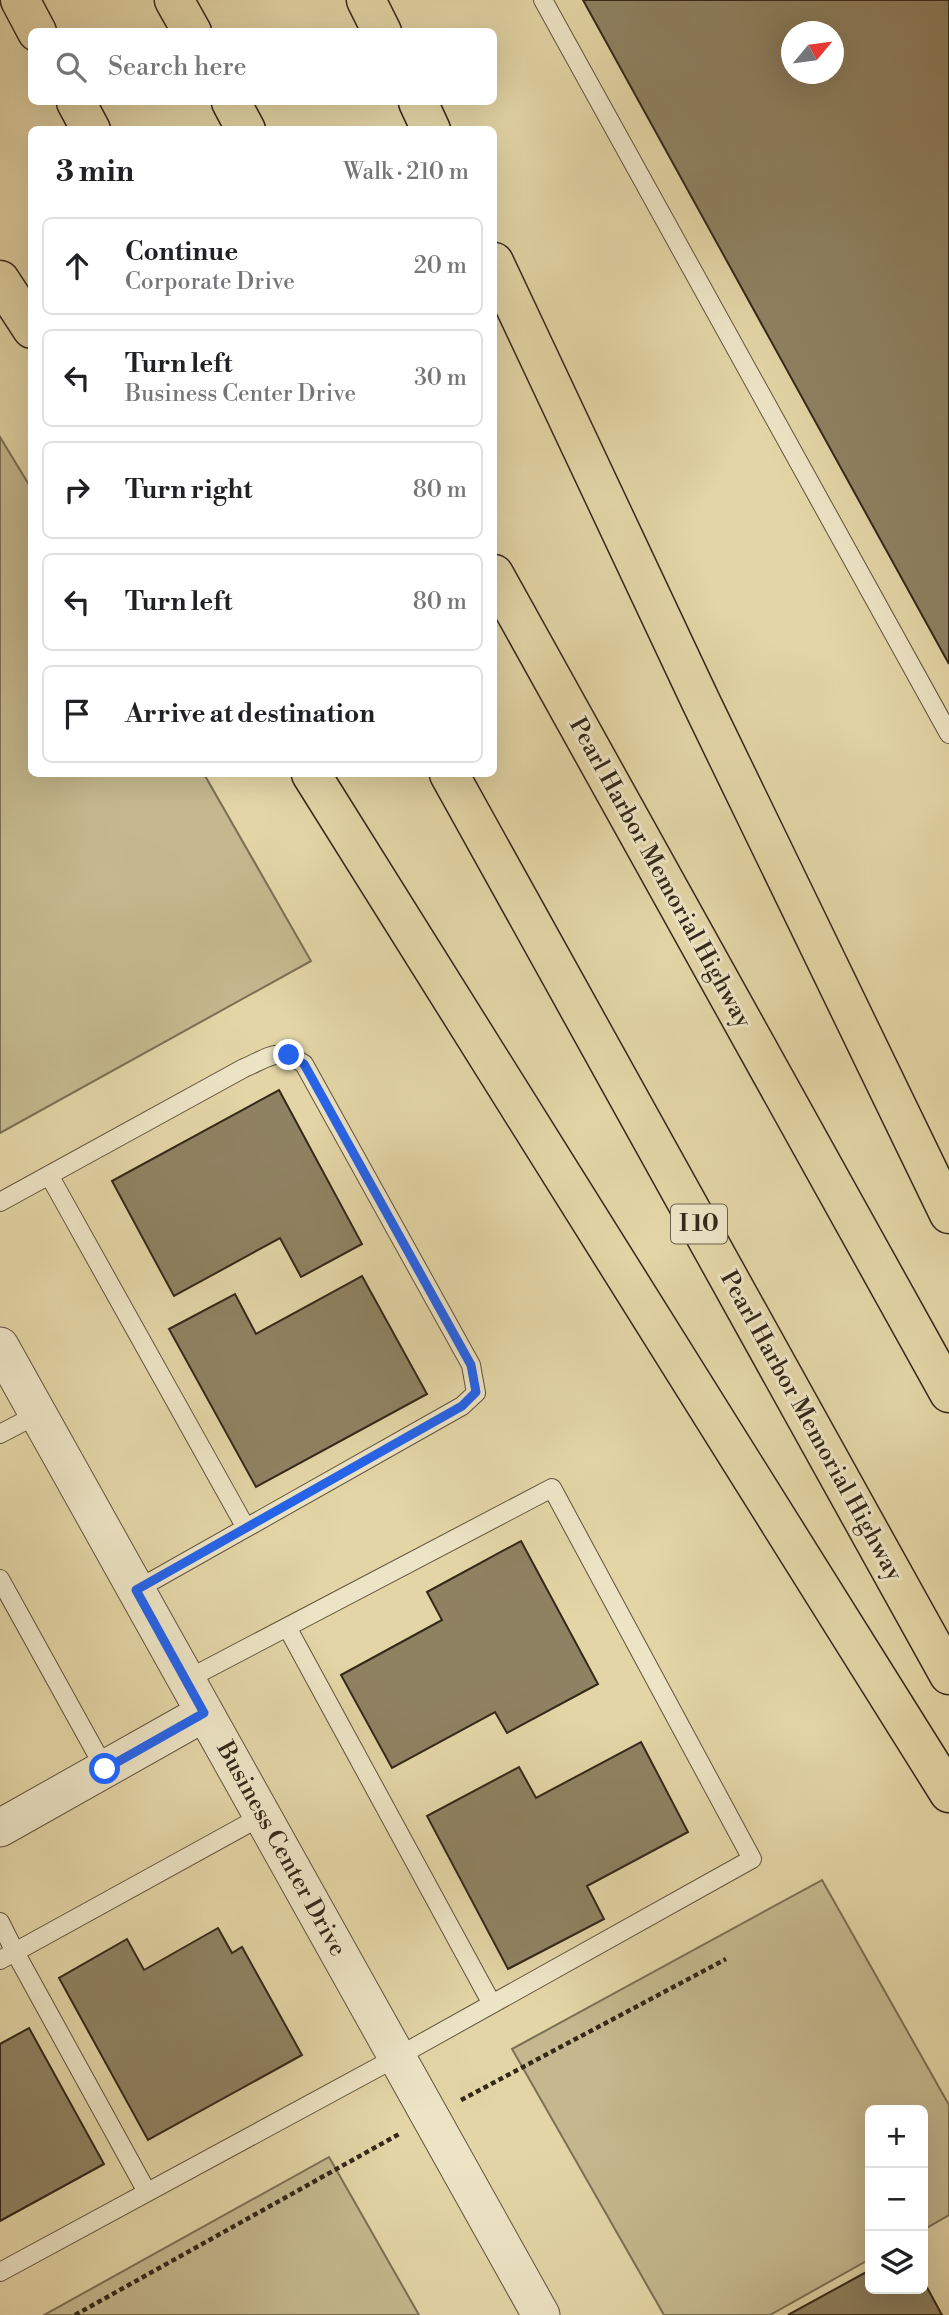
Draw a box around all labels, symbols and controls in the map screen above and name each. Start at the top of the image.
north arrow [781,21,844,84]
search box [28,28,497,105]
icon: search [52,48,90,86]
text: Search here [108,51,247,83]
text: 3 min [56,153,134,191]
text: Walk · 210 m [343,158,469,186]
text: Continue [125,236,238,268]
icon: ahead [58,247,96,285]
text: 20 m [414,252,467,280]
text: Corporate Drive [125,268,295,296]
text: Turn left [125,348,233,380]
icon: left [58,359,96,397]
text: 30 m [414,364,467,392]
text: Business Center Drive [125,380,356,408]
icon: right [58,471,96,509]
text: Turn right [125,474,253,506]
text: 80 m [413,476,467,504]
icon: left [58,583,96,621]
text: Turn left [125,586,233,618]
text: 80 m [413,588,467,616]
icon: arrive [58,695,96,733]
text: Arrive at destination [125,698,375,730]
street label: Pearl Harbor Memorial Highway [562,713,758,1034]
route end [273,1039,304,1070]
road number: I 10 [671,1204,727,1244]
street label: Pearl Harbor Memorial Highway [713,1266,909,1587]
street label: Business Center Drive [209,1735,353,1962]
route start [89,1753,120,1784]
map controls [865,2105,928,2294]
button: + [865,2105,928,2168]
button: − [865,2168,928,2231]
button: layers [865,2231,928,2294]

